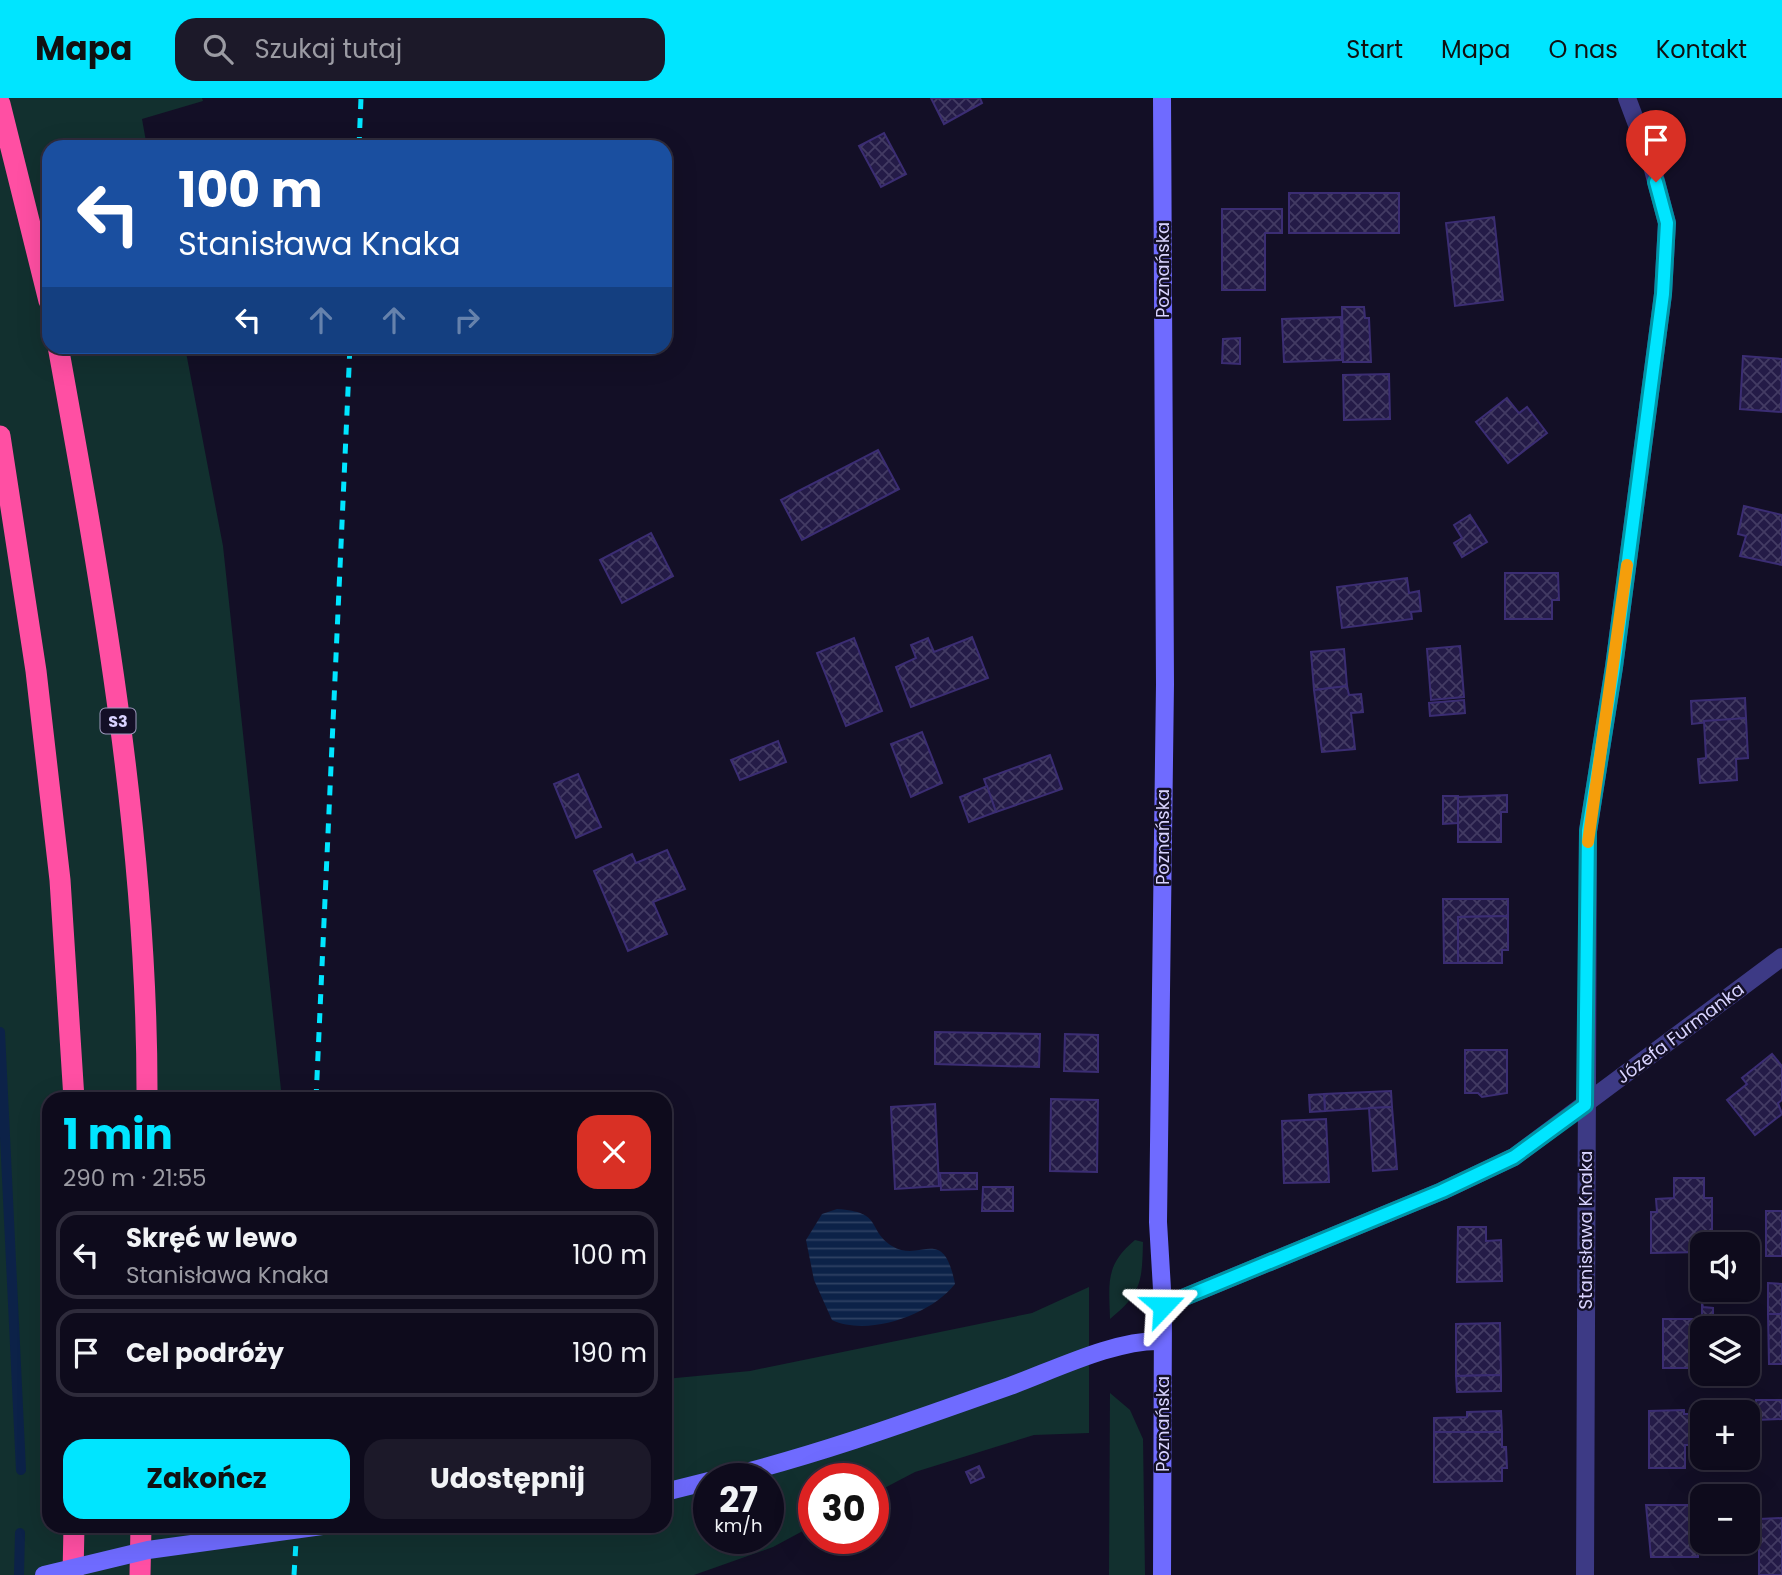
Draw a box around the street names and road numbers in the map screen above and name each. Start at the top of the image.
street label: Poznańska [1150,222,1175,318]
road number: S3 [100,708,136,734]
street label: Poznańska [1150,789,1175,885]
street label: Józefa Furmanka [1611,977,1749,1089]
street label: Stanisława Knaka [1573,1151,1598,1309]
street label: Poznańska [1150,1376,1175,1472]

